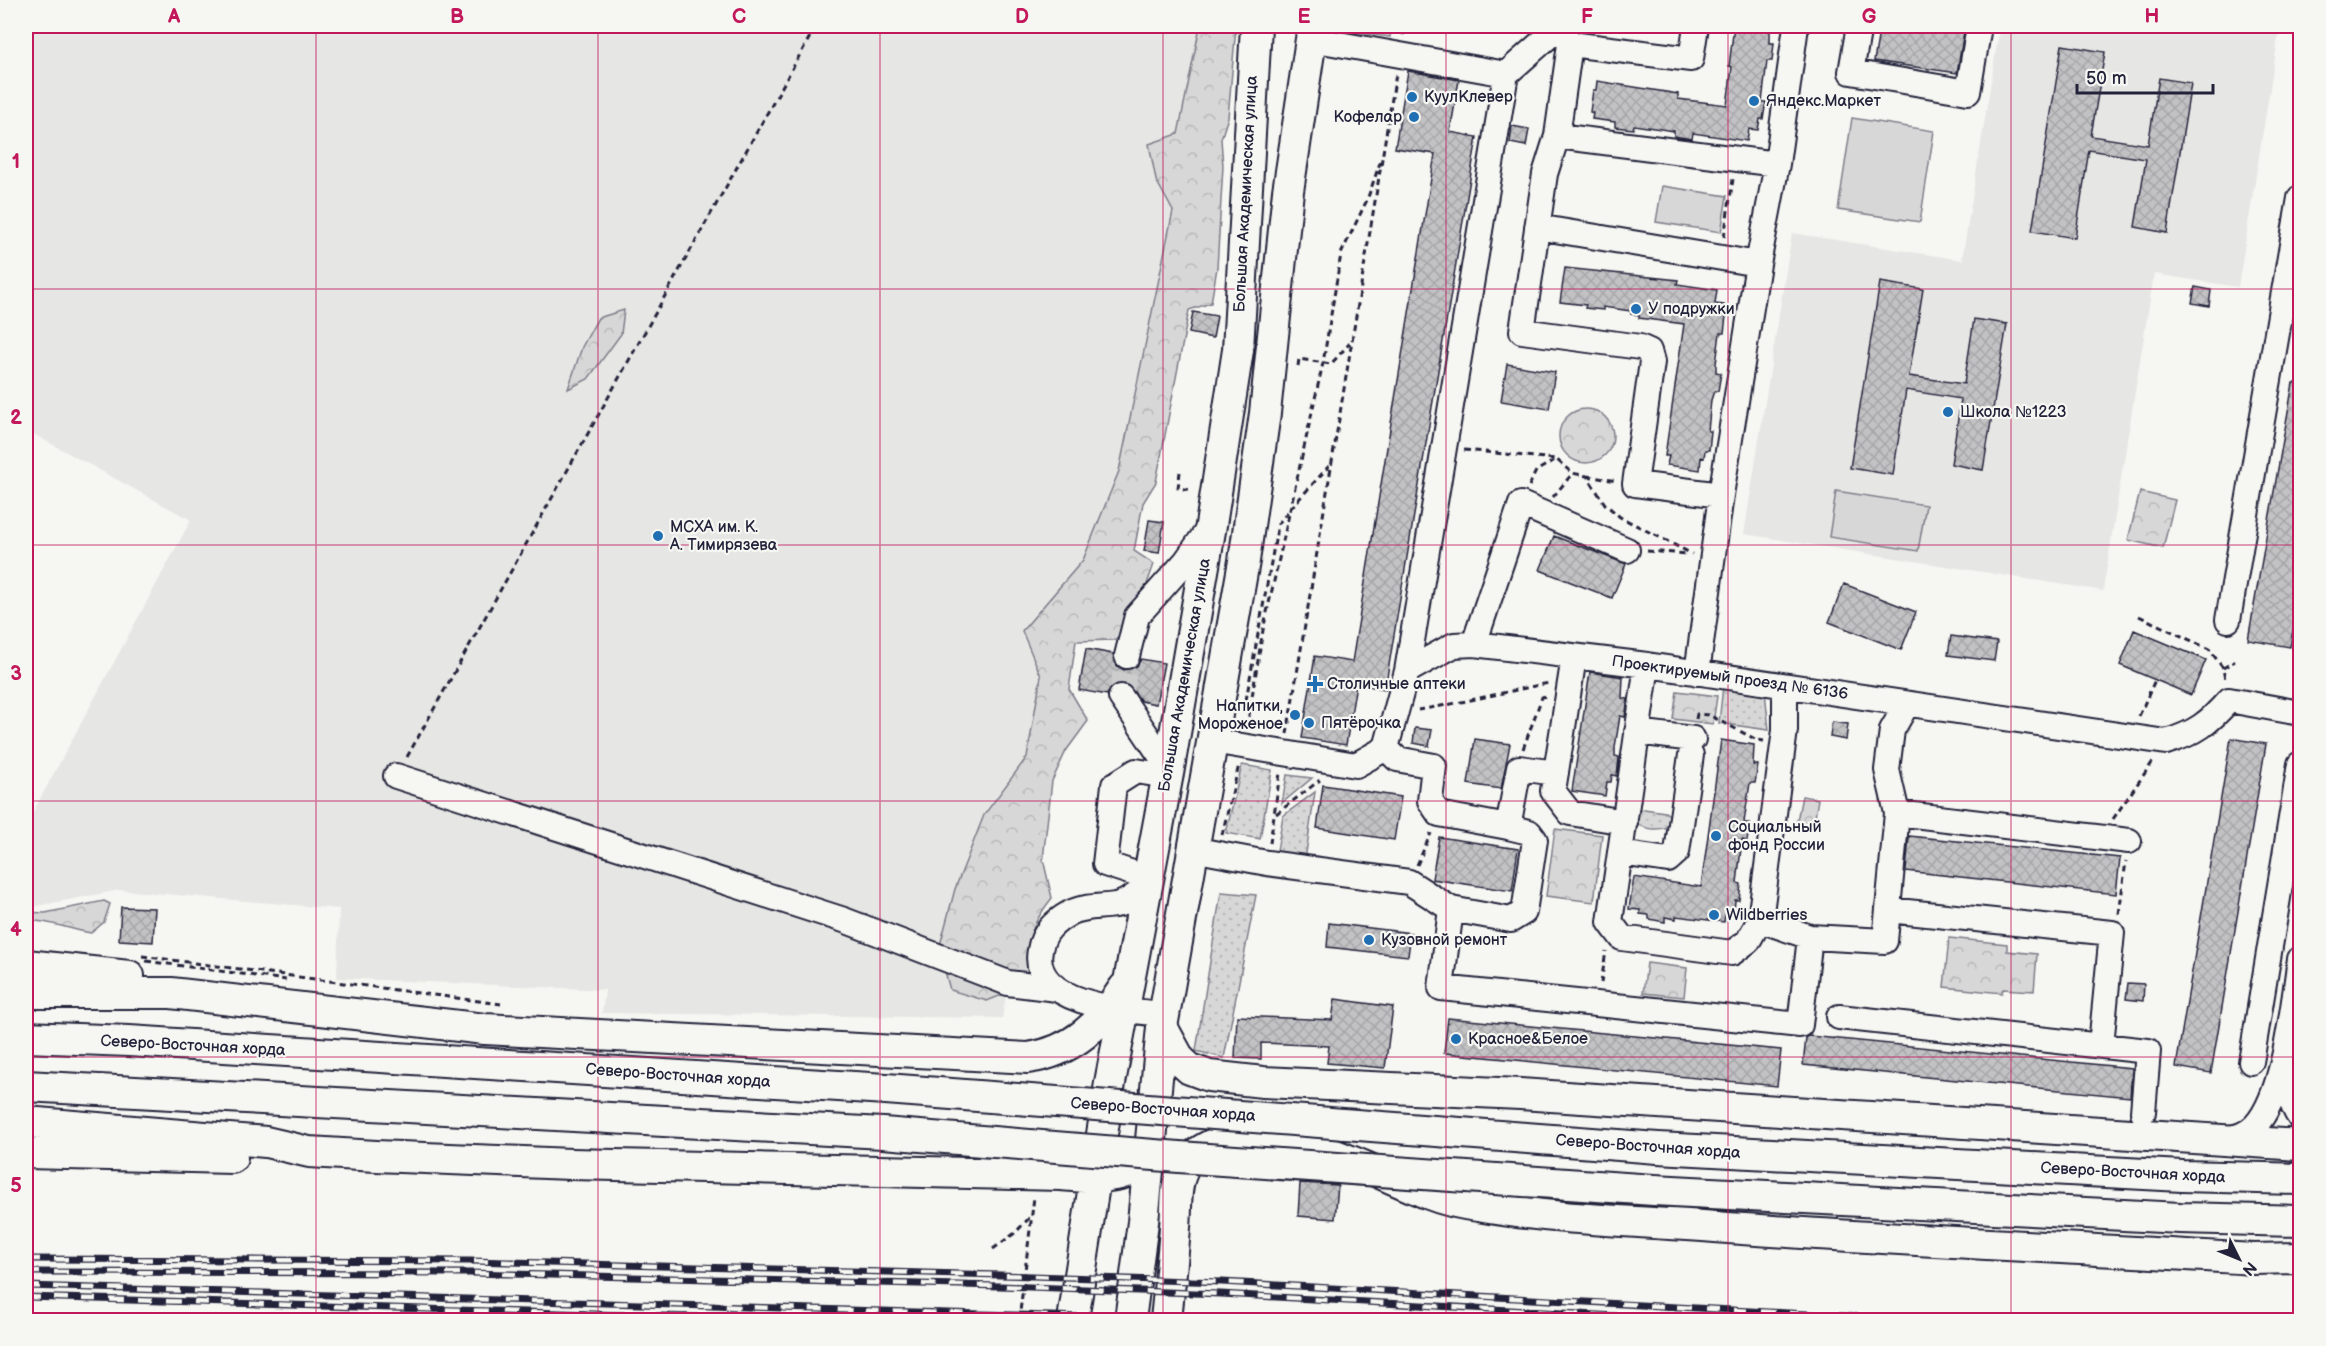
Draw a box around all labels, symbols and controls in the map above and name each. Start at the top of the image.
text: A [167,5,181,29]
text: B [450,5,464,29]
text: C [732,5,746,29]
text: D [1015,5,1029,29]
text: E [1298,5,1311,29]
text: F [1581,5,1593,29]
text: G [1862,5,1877,29]
text: H [2145,5,2159,29]
scale bar [2077,57,2214,95]
text: 50 m [2086,68,2127,89]
street label: Большая Академическая улица [1230,75,1262,313]
place label: КуулКлевер [1424,88,1513,107]
marker: КуулКлевер [1405,90,1419,104]
place label: Яндекс.Маркет [1766,92,1881,111]
marker: Яндекс.Маркет [1747,94,1761,108]
place label: Кофелар [1333,108,1402,127]
marker: Кофелар [1407,110,1421,124]
text: 1 [12,150,20,174]
place label: У подружки [1648,300,1735,319]
marker: У подружки [1629,302,1643,316]
place label: Школа №1223 [1960,403,2067,422]
marker: Школа №1223 [1941,405,1955,419]
text: 2 [10,406,22,430]
place label: МСХА им. К. А. Тимирязева [669,518,778,555]
marker: МСХА им. К. А. Тимирязева [651,529,665,543]
street label: Большая Академическая улица [1155,556,1215,793]
street label: Проектируемый проезд № 6136 [1611,652,1850,704]
text: 3 [10,662,22,686]
place label: Столичные аптеки [1327,675,1466,694]
marker: Столичные аптеки [1308,677,1322,691]
place label: Напитки, Мороженое [1198,697,1283,734]
marker: Напитки, Мороженое [1288,708,1302,722]
place label: Пятёрочка [1321,714,1402,733]
marker: Пятёрочка [1302,716,1316,730]
place label: Социальный фонд России [1728,818,1825,855]
marker: Социальный фонд России [1709,829,1723,843]
place label: Wildberries [1726,906,1807,925]
marker: Wildberries [1707,908,1721,922]
text: 4 [10,918,22,942]
place label: Кузовной ремонт [1381,931,1508,950]
marker: Кузовной ремонт [1362,933,1376,947]
place label: Красное&Белое [1468,1030,1588,1049]
street label: Северо-Восточная хорда [100,1032,287,1060]
marker: Красное&Белое [1449,1032,1463,1046]
street label: Северо-Восточная хорда [585,1060,772,1092]
street label: Северо-Восточная хорда [1070,1094,1257,1126]
street label: Северо-Восточная хорда [1555,1131,1742,1163]
street label: Северо-Восточная хорда [2040,1159,2227,1187]
text: 5 [10,1174,22,1198]
north arrow [2209,1229,2269,1289]
text: N [2238,1257,2260,1279]

